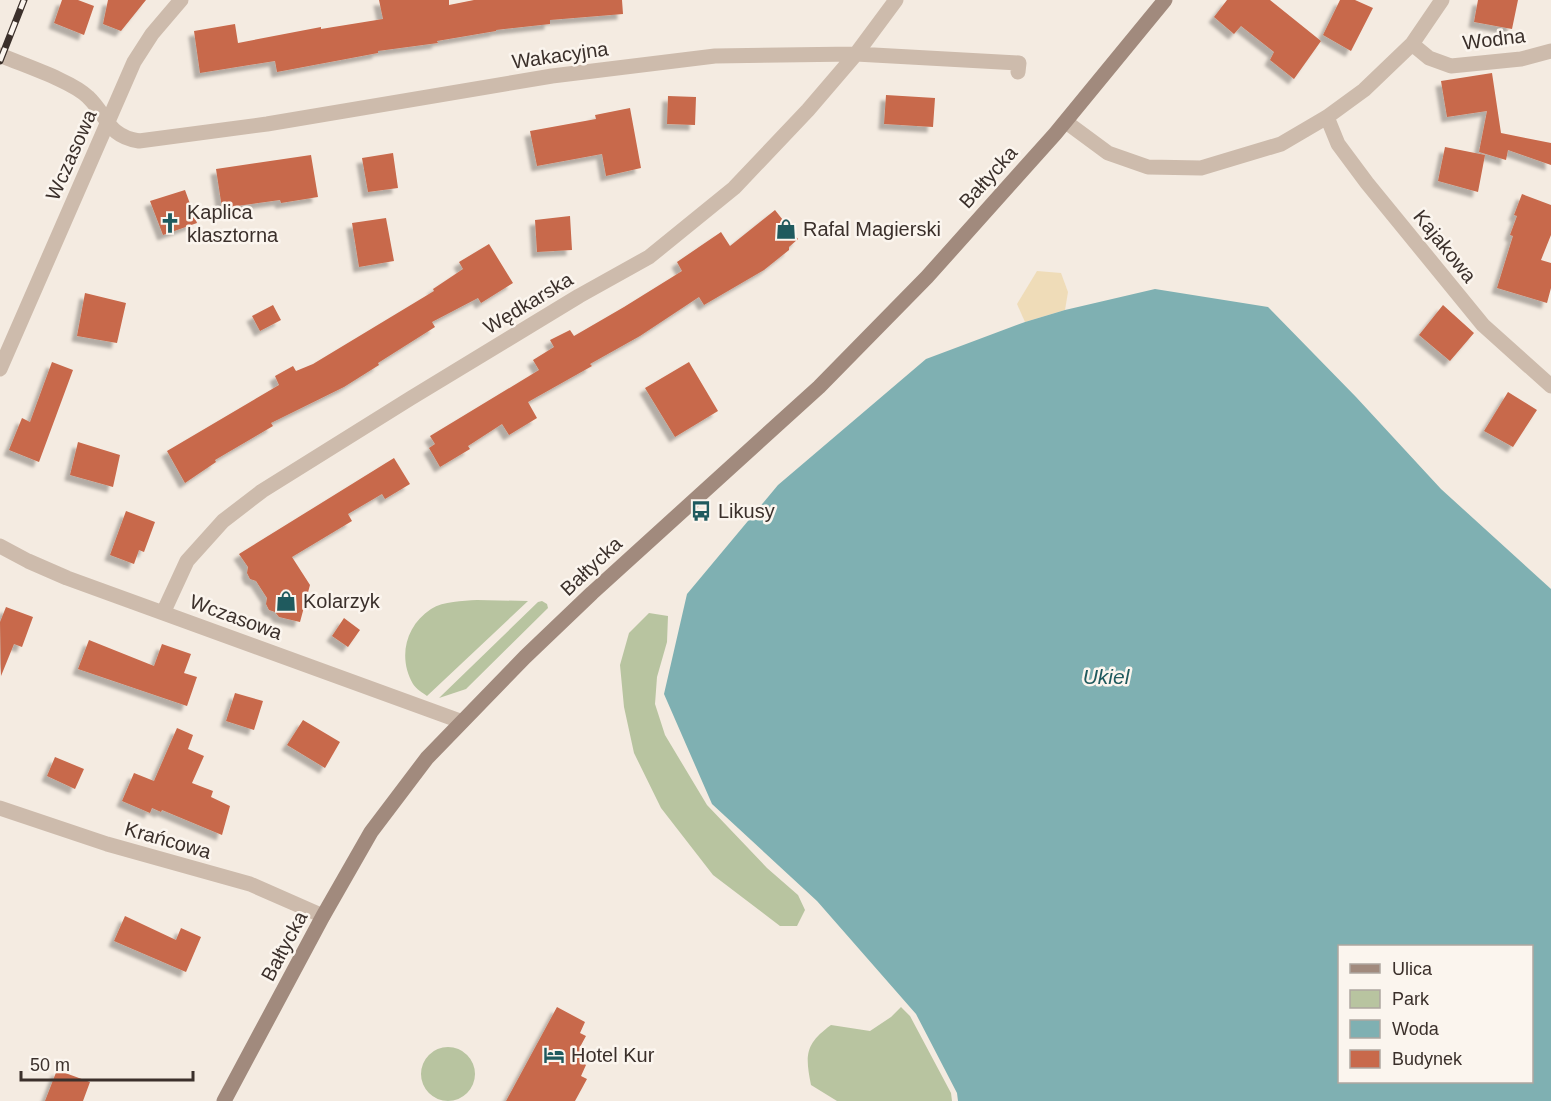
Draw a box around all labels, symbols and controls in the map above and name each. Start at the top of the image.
street label: Wodna [1461,24,1527,54]
street label: Wakacyjna [510,37,610,73]
street label: Wczasowa [41,106,101,204]
street label: Bałtycka [955,141,1022,212]
place label: Kaplica klasztorna [187,201,279,246]
street label: Kajakowa [1409,205,1481,287]
church icon: Kaplica klasztorna [158,211,182,235]
shop icon: Rafal Magierski [774,217,798,241]
place label: Rafal Magierski [803,218,941,240]
street label: Wędkarska [479,267,577,338]
bus stop icon: Likusy [689,499,713,523]
place label: Likusy [718,500,775,522]
street label: Bałtycka [556,532,627,600]
shop icon: Kolarzyk [274,589,298,613]
street label: Wczasowa [187,590,286,644]
place label: Kolarzyk [303,590,381,612]
water label: Ukiel [1083,665,1131,688]
street label: Krańcowa [122,817,215,863]
street label: Bałtycka [257,907,312,985]
legend [1338,945,1533,1083]
text: Ulica [1392,959,1433,979]
text: Park [1392,989,1430,1009]
text: Woda [1392,1019,1440,1039]
hotel icon: Hotel Kur [542,1043,566,1067]
scale bar [21,1044,194,1082]
place label: Hotel Kur [571,1044,655,1066]
text: Budynek [1392,1049,1463,1069]
text: 50 m [30,1055,70,1075]

